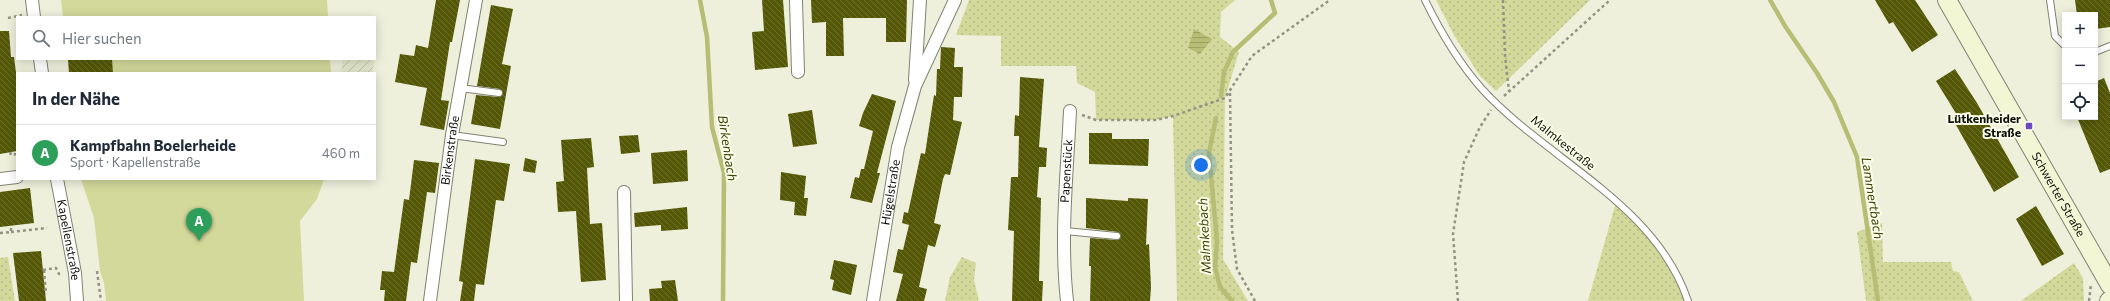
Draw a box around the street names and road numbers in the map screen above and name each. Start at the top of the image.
street label: Malmkestraße [1529,112,1599,172]
street label: Birkenstraße [437,114,461,186]
street label: Papenstück [1057,138,1074,203]
street label: Schwerter Straße [2029,149,2089,239]
street label: Hügelstraße [877,158,902,226]
street label: Kapellenstraße [55,198,84,281]

